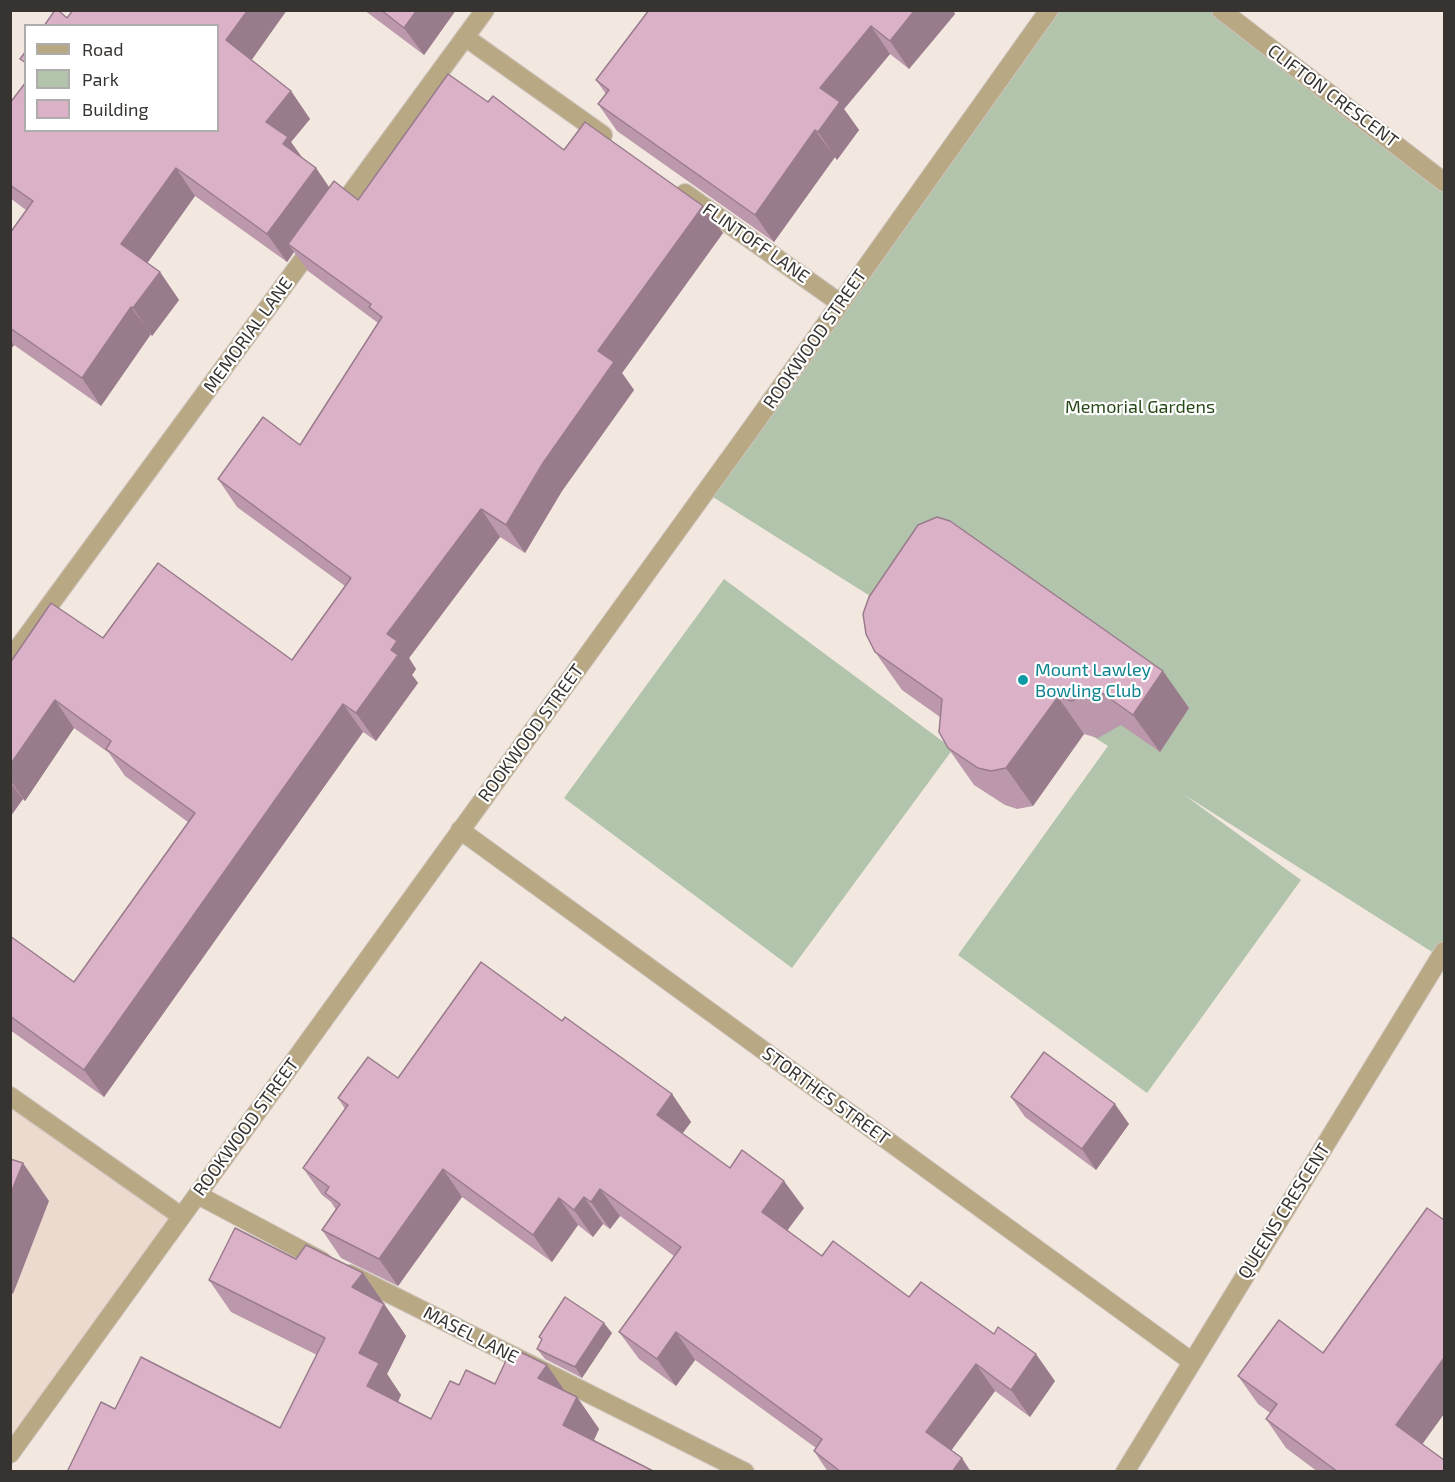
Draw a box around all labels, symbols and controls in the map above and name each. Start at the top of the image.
legend [24,24,219,132]
text: Road [82,38,123,60]
street label: CLIFTON CRESCENT [1263,40,1403,152]
text: Park [82,68,119,90]
text: Building [82,98,149,120]
street label: FLINTOFF LANE [699,198,813,288]
street label: ROOKWOOD STREET [759,265,871,413]
street label: MEMORIAL LANE [199,273,297,397]
park label: Memorial Gardens [1065,396,1215,418]
place label: Mount Lawley Bowling Club [1035,659,1151,702]
street label: ROOKWOOD STREET [474,660,588,806]
marker: Mount Lawley Bowling Club [1016,673,1030,687]
street label: STORTHES STREET [758,1043,894,1149]
street label: ROOKWOOD STREET [189,1054,303,1200]
street label: QUEENS CRESCENT [1233,1139,1335,1283]
street label: MASEL LANE [420,1302,522,1368]

